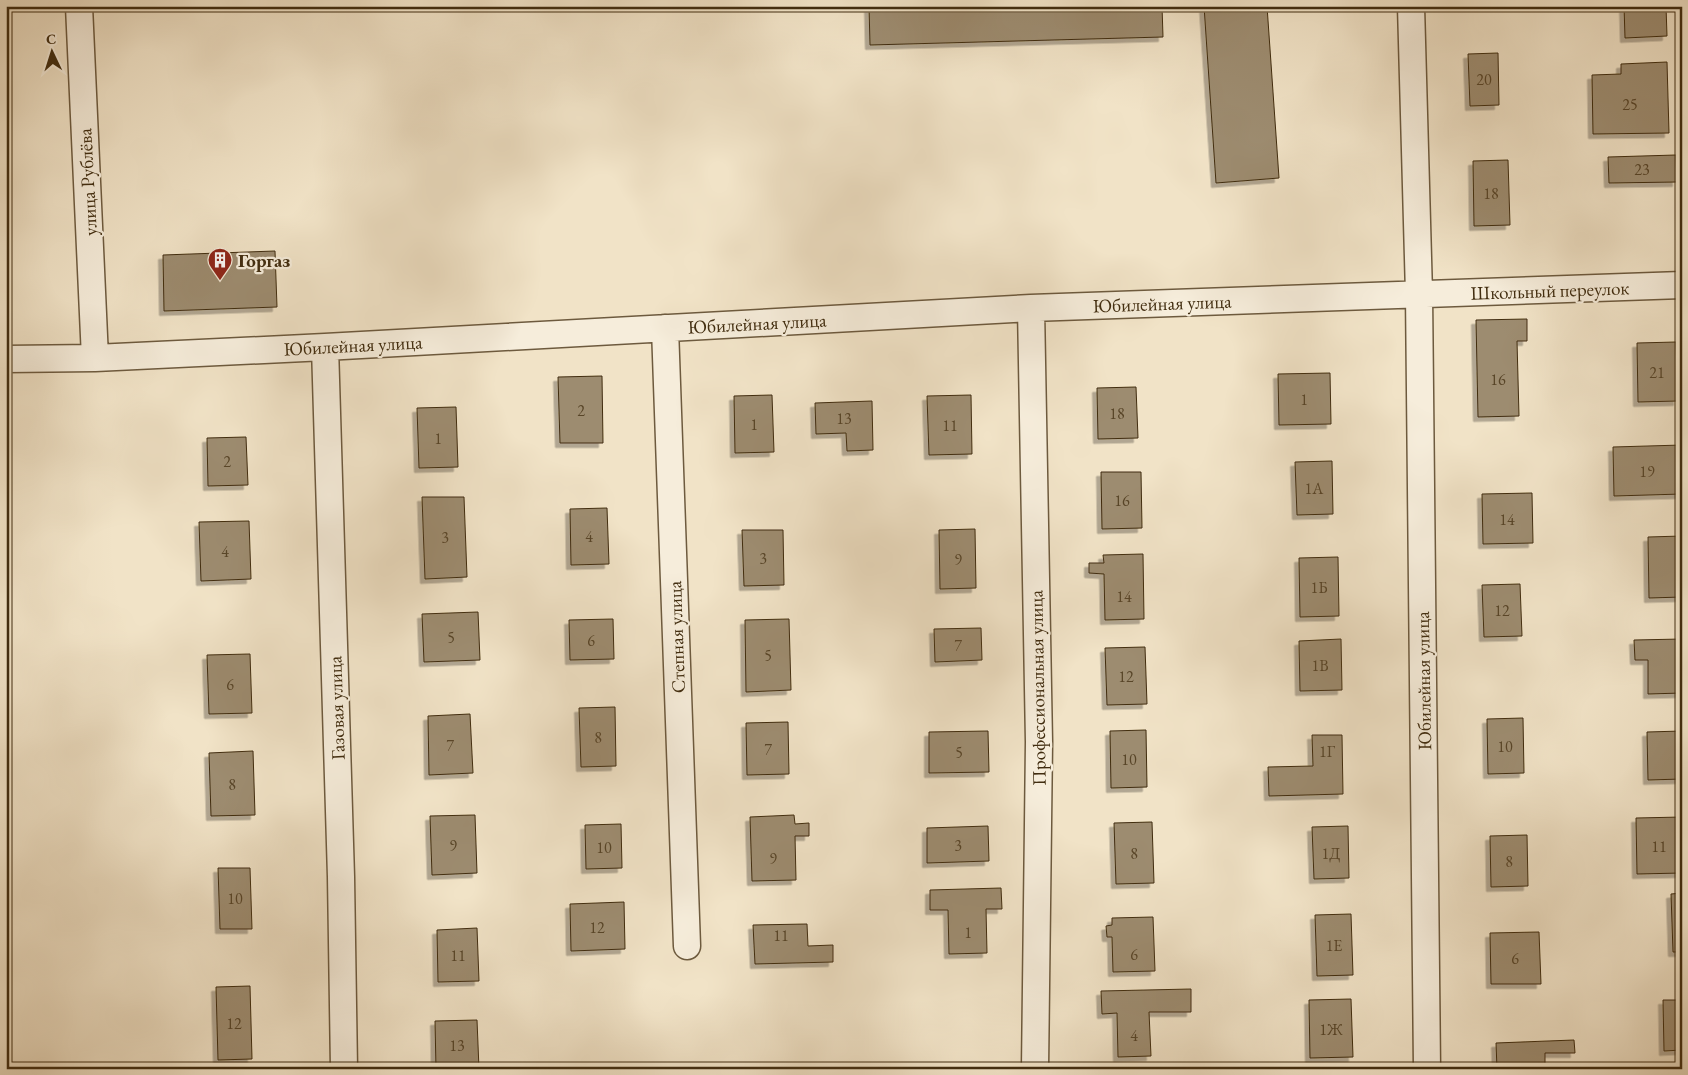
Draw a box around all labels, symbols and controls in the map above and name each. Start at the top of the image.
north arrow [28,28,78,78]
text: С [46,30,57,48]
house number: 20 [1476,69,1492,90]
house number: 25 [1622,94,1638,115]
street label: улица Рублёва [72,127,103,236]
house number: 23 [1634,159,1650,180]
house number: 18 [1483,183,1499,204]
building icon: Горгаз [207,247,233,281]
place label: Горгаз [238,248,290,273]
street label: Школьный переулок [1470,275,1630,306]
street label: Юбилейная улица [1092,289,1232,318]
street label: Юбилейная улица [687,307,828,340]
street label: Юбилейная улица [283,329,424,362]
house number: 21 [1649,362,1665,383]
house number: 16 [1490,369,1506,390]
house number: 1 [1300,389,1308,410]
house number: 2 [577,400,585,421]
house number: 18 [1109,403,1125,424]
house number: 13 [836,408,852,429]
house number: 1 [750,414,758,435]
house number: 11 [942,415,958,436]
house number: 1 [434,428,442,449]
house number: 2 [223,451,231,472]
house number: 19 [1639,461,1655,482]
house number: 1А [1305,478,1324,499]
house number: 16 [1114,490,1130,511]
house number: 14 [1499,509,1515,530]
house number: 4 [585,526,593,547]
house number: 3 [441,527,449,548]
house number: 4 [221,541,229,562]
house number: 3 [759,548,767,569]
house number: 9 [954,549,962,570]
house number: 1Б [1310,577,1328,598]
street label: Степная улица [662,580,691,694]
house number: 14 [1116,586,1132,607]
street label: Профессиональная улица [1023,590,1052,786]
house number: 12 [1494,600,1510,621]
street label: Юбилейная улица [1410,611,1437,751]
house number: 5 [447,627,455,648]
house number: 6 [587,630,595,651]
house number: 7 [954,635,962,656]
house number: 5 [764,645,772,666]
street label: Газовая улица [322,655,351,760]
house number: 1В [1311,655,1329,676]
house number: 12 [1118,666,1134,687]
house number: 6 [226,674,234,695]
house number: 8 [594,727,602,748]
house number: 7 [446,735,454,756]
house number: 10 [1497,736,1513,757]
house number: 7 [764,739,772,760]
house number: 1Г [1319,741,1336,762]
house number: 5 [955,742,963,763]
house number: 10 [1121,749,1137,770]
house number: 8 [228,774,236,795]
house number: 9 [449,835,457,856]
house number: 3 [954,835,962,856]
house number: 11 [1651,836,1667,857]
house number: 10 [596,837,612,858]
house number: 8 [1130,843,1138,864]
house number: 1Д [1322,843,1340,864]
house number: 9 [769,848,777,869]
house number: 8 [1505,851,1513,872]
house number: 10 [227,888,243,909]
house number: 12 [589,917,605,938]
house number: 1 [964,922,972,943]
house number: 11 [773,925,789,946]
house number: 1Е [1326,935,1342,956]
house number: 6 [1130,944,1138,965]
house number: 11 [450,945,466,966]
house number: 6 [1511,948,1519,969]
house number: 12 [226,1013,242,1034]
house number: 1Ж [1319,1019,1343,1040]
house number: 4 [1130,1025,1138,1046]
house number: 13 [449,1035,465,1056]

